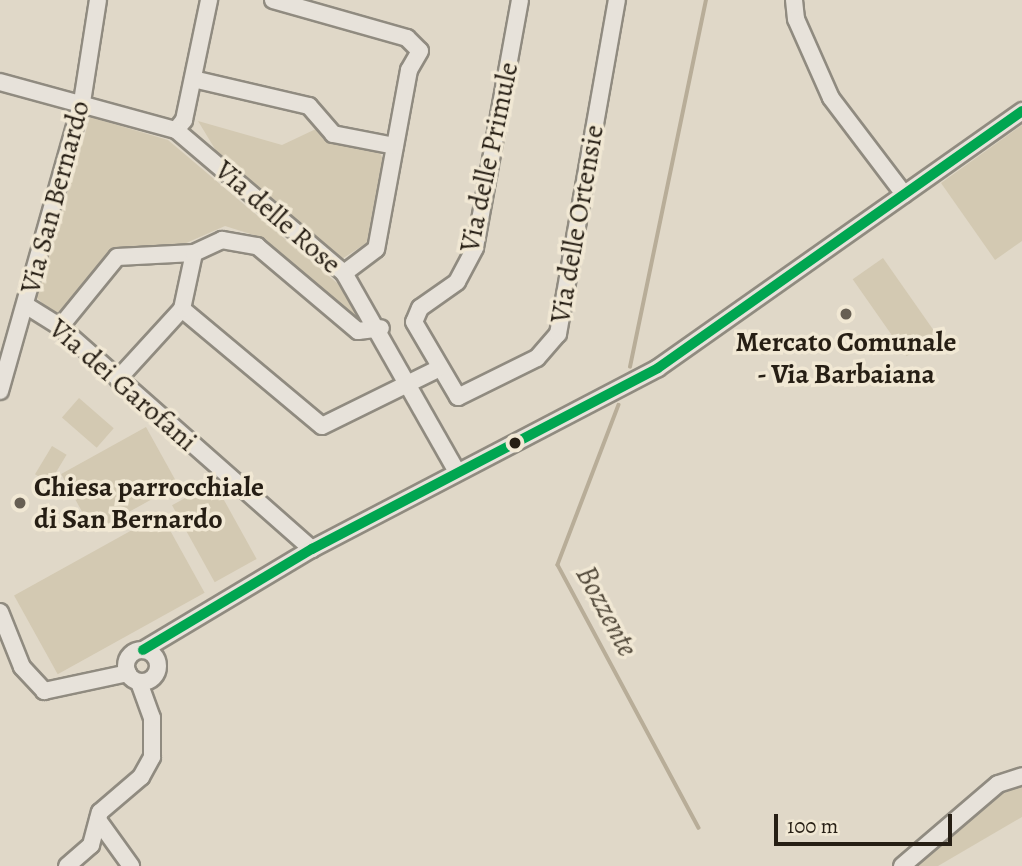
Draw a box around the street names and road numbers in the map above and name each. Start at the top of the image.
street label: Via delle Primule [452,59,526,255]
street label: Via San Bernardo [13,97,97,297]
street label: Via delle Ortensie [543,122,611,326]
street label: Via delle Rose [208,153,348,281]
street label: Via dei Garofani [42,312,204,458]

